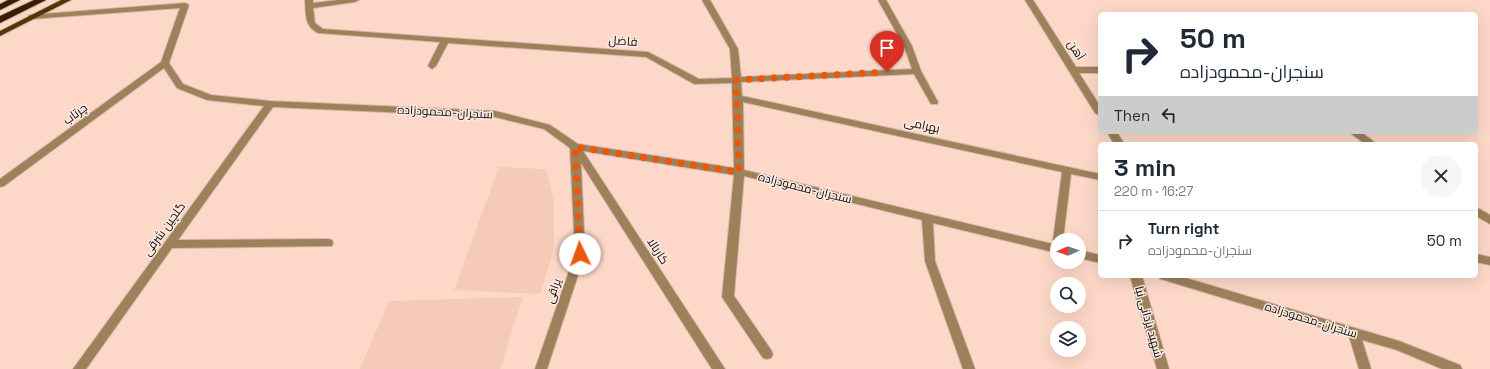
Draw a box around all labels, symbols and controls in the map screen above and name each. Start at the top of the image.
text: 50 m [1180,20,1246,56]
icon: right [1114,28,1166,80]
pin [870,31,904,72]
street label: فاضل [608,32,638,50]
icon: arrive [876,37,898,59]
street label: آهن [1064,37,1089,64]
text: سنجران-محمودزاده [1180,60,1324,83]
street label: چرتاب [60,100,91,129]
street label: سنجران-محمودزاده [397,102,493,123]
icon: left [1158,104,1180,126]
text: Then [1114,106,1150,125]
street label: بهرامی [903,113,941,137]
text: 3 min [1114,152,1176,183]
button: close [1420,155,1462,197]
street label: سنجران-محمودزاده [757,169,854,207]
text: 220 m · 16:27 [1114,183,1193,200]
street label: گلچین شرقی [139,199,190,260]
text: Turn right [1148,219,1219,238]
icon: right [1114,230,1136,252]
text: 50 m [1427,231,1462,250]
position arrow [559,233,601,275]
north arrow [1050,233,1086,269]
map controls [1050,233,1086,357]
street label: کاربالا [643,235,673,267]
text: سنجران-محمودزاده [1148,242,1252,259]
street label: یراقی [541,276,565,306]
button: search [1050,277,1086,313]
street label: شهید یزدانی نیا [1131,284,1167,360]
street label: سنجران-محمودزاده [1263,298,1359,342]
button: layers [1050,321,1086,357]

